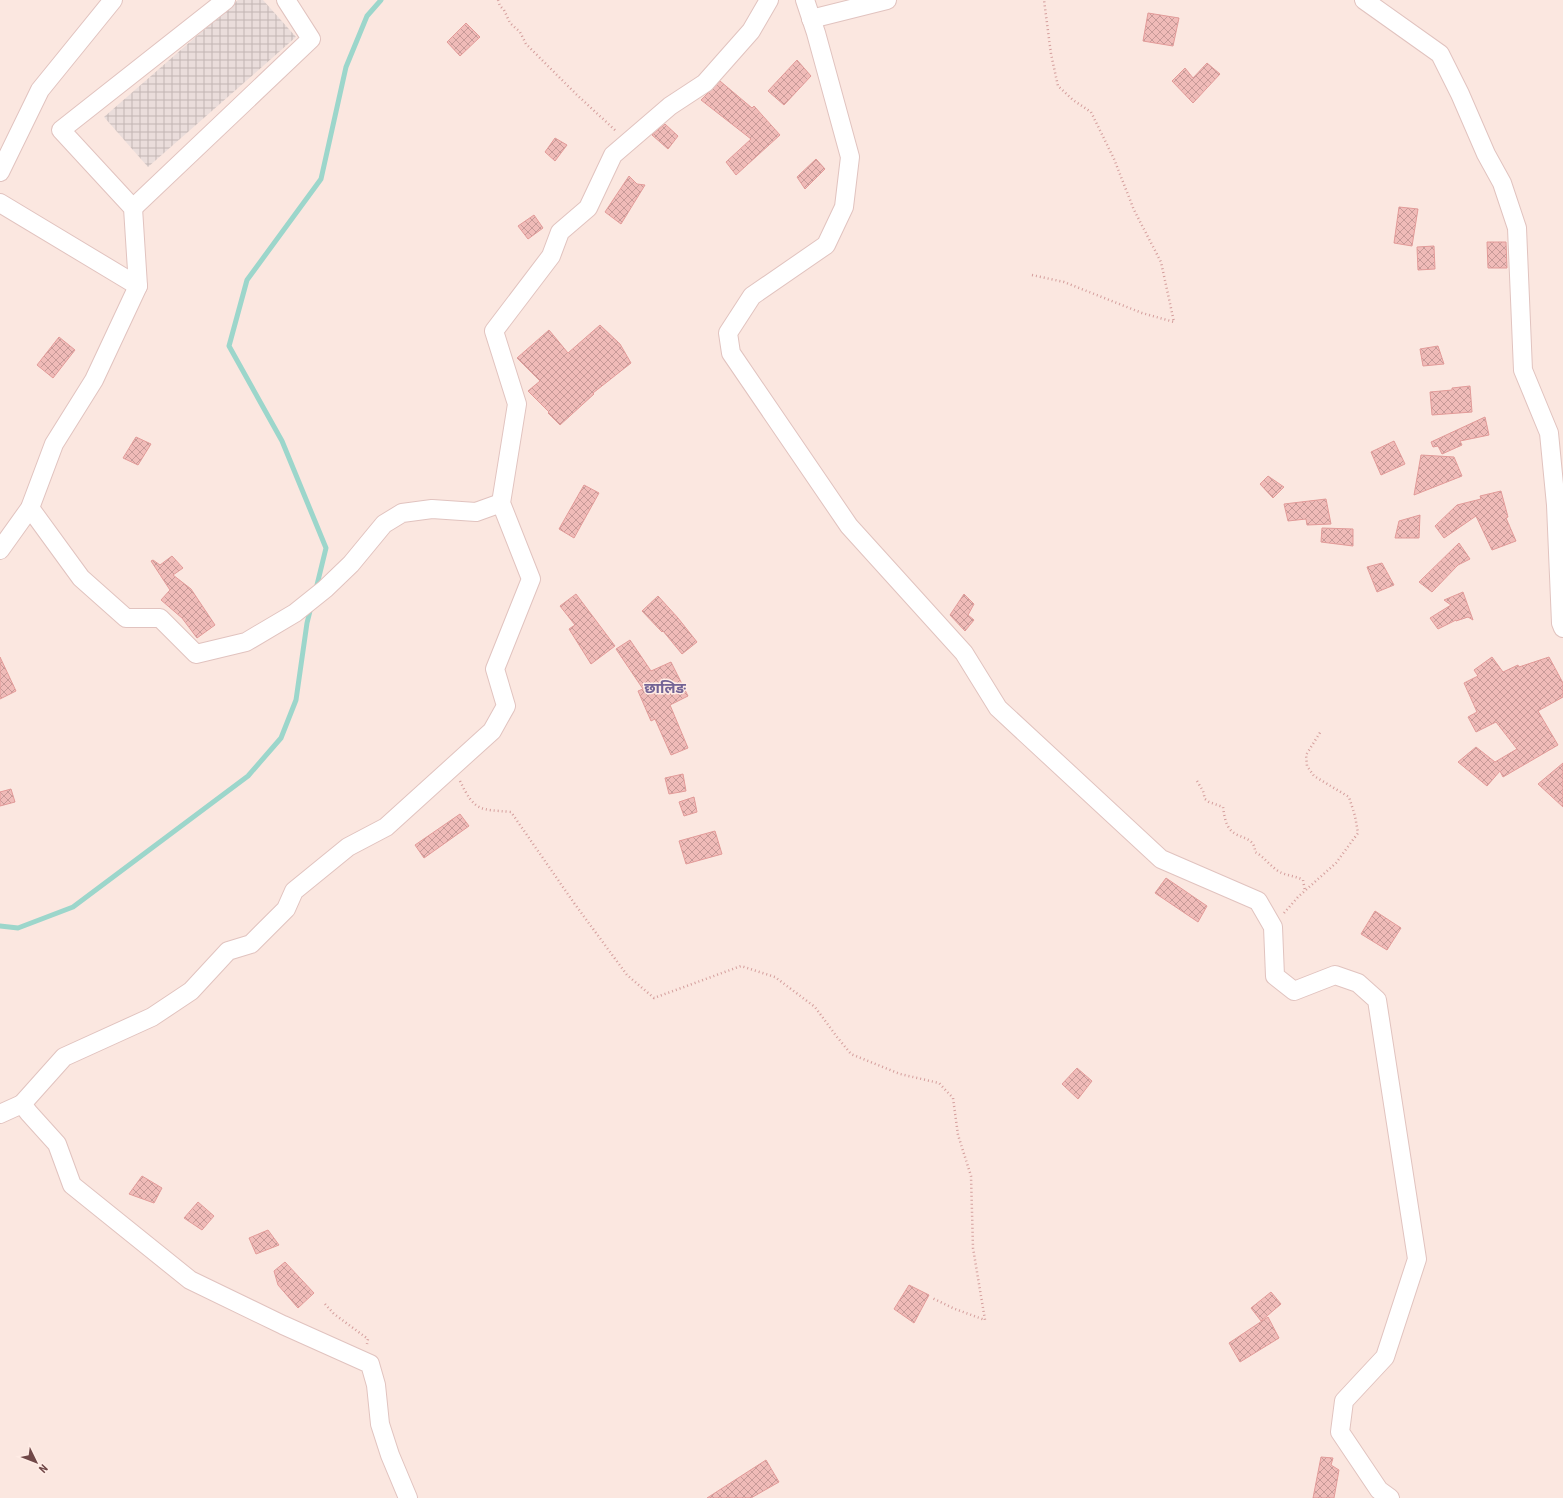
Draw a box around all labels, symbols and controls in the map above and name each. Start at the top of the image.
district label: छालिङ [644,679,687,697]
north arrow [16,1442,56,1482]
text: N [36,1462,50,1476]

